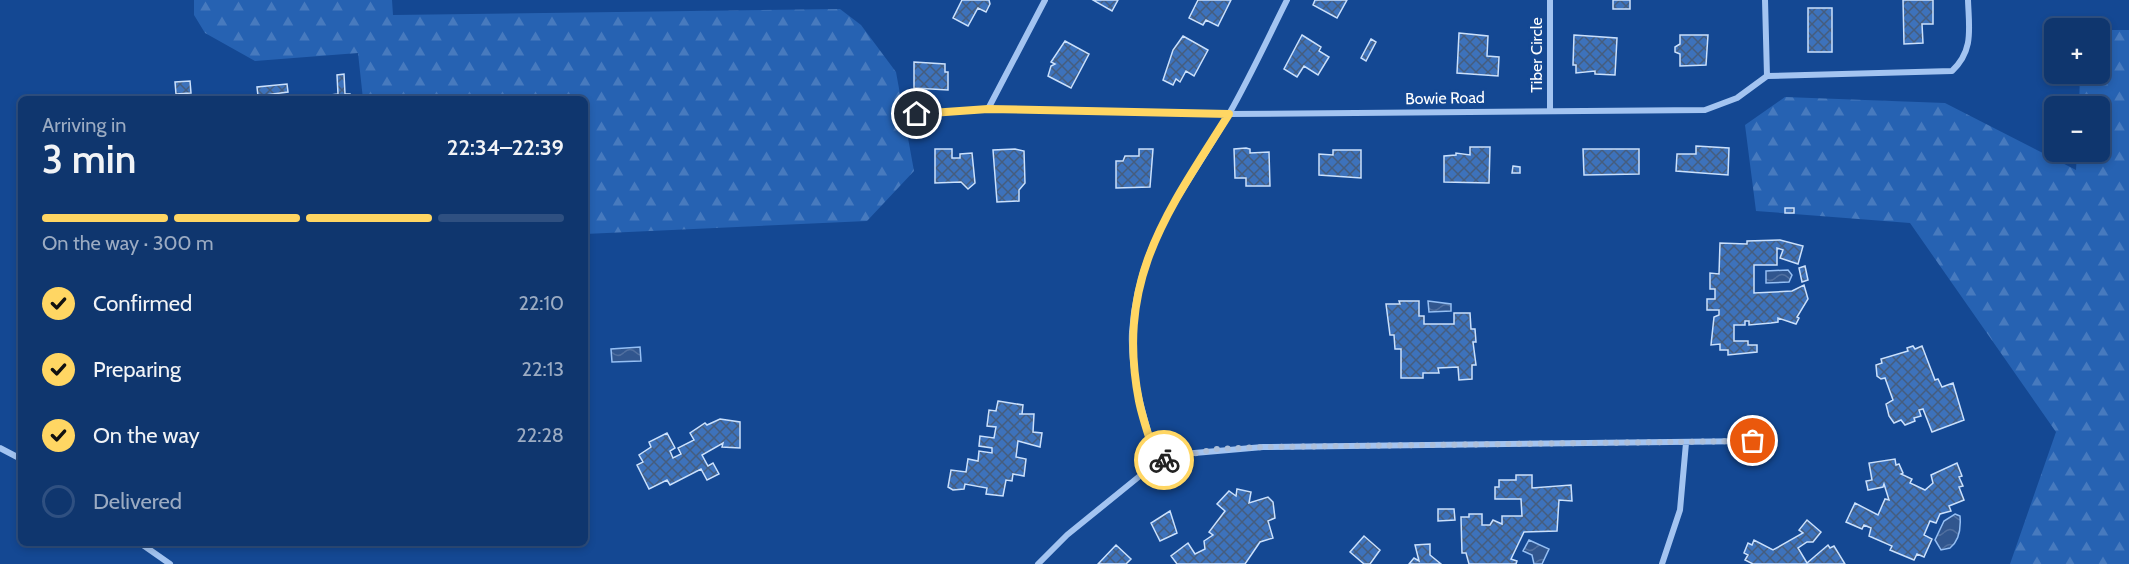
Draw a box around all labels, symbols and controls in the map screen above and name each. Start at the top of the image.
street label: Tiber Circle [1527,17,1546,93]
map controls [2044,18,2110,162]
button: + [2044,18,2110,84]
pin [891,88,942,139]
street label: Bowie Road [1405,88,1485,108]
button: − [2044,96,2110,162]
icon: home [900,97,933,130]
text: Arriving in [42,113,126,137]
text: 22:34–22:39 [447,134,564,161]
text: 3 min [42,135,136,183]
text: On the way · 300 m [42,231,214,255]
icon: check [42,287,75,320]
text: Confirmed [93,290,192,317]
text: 22:10 [518,291,564,315]
icon: check [42,353,75,386]
text: Preparing [93,356,181,383]
text: 22:13 [522,357,564,381]
pin [1727,415,1778,466]
icon: check [42,419,75,452]
text: On the way [93,422,200,449]
text: 22:28 [516,423,564,447]
icon: bag [1736,424,1769,457]
courier [1134,430,1194,490]
icon: bike [1148,444,1181,477]
text: Delivered [93,488,182,515]

